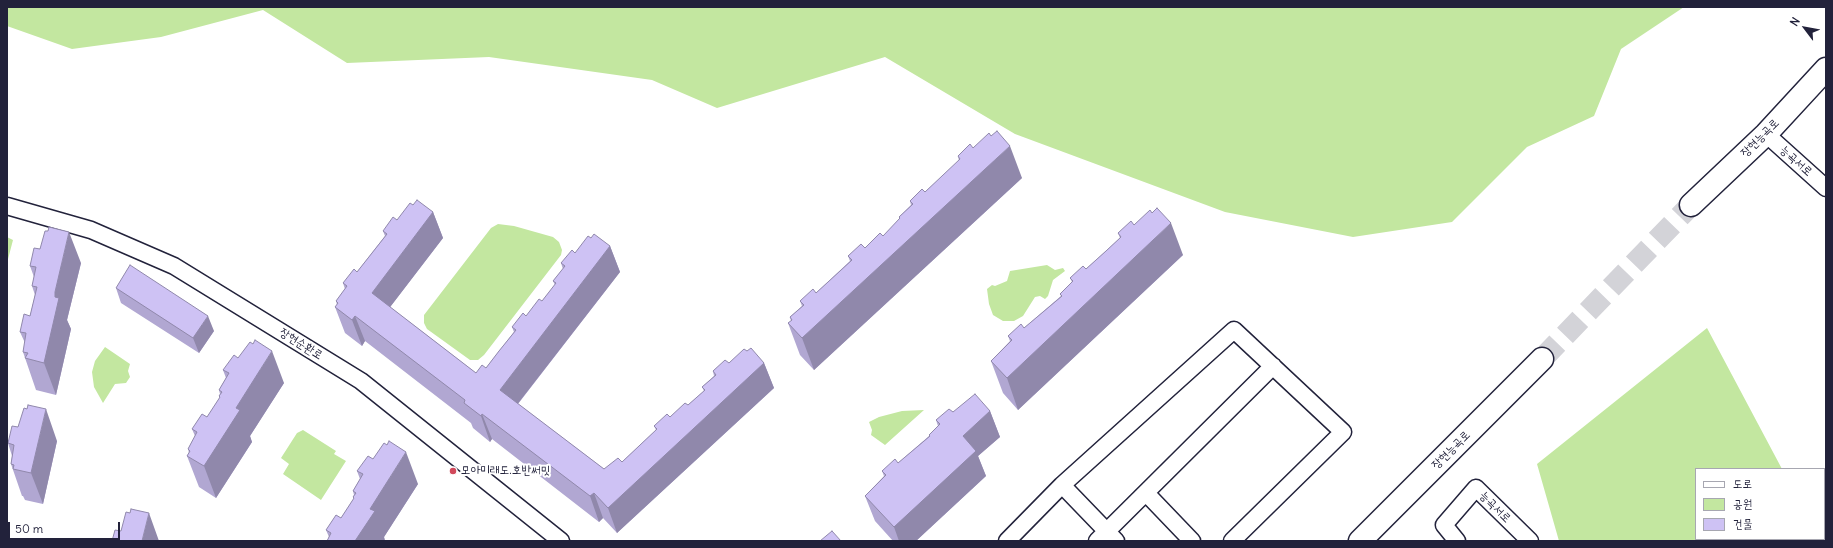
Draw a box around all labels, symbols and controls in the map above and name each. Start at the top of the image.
north arrow [1785,8,1825,48]
text: N [1787,15,1803,29]
street label: 장현능곡로 [1738,116,1782,160]
street label: 능곡서로 [1777,143,1815,179]
street label: 장현순환로 [277,325,325,363]
street label: 장현능곡로 [1429,428,1473,472]
place label: 모아미래도.호반써밋 [461,464,550,478]
marker: 모아미래도.호반써밋 [448,466,458,476]
legend [1695,468,1825,540]
text: 도로 [1733,476,1752,491]
street label: 능곡서로 [1476,488,1514,526]
text: 공원 [1733,496,1752,511]
scale bar [10,514,122,540]
text: 건물 [1733,516,1752,531]
text: 50 m [15,521,43,536]

